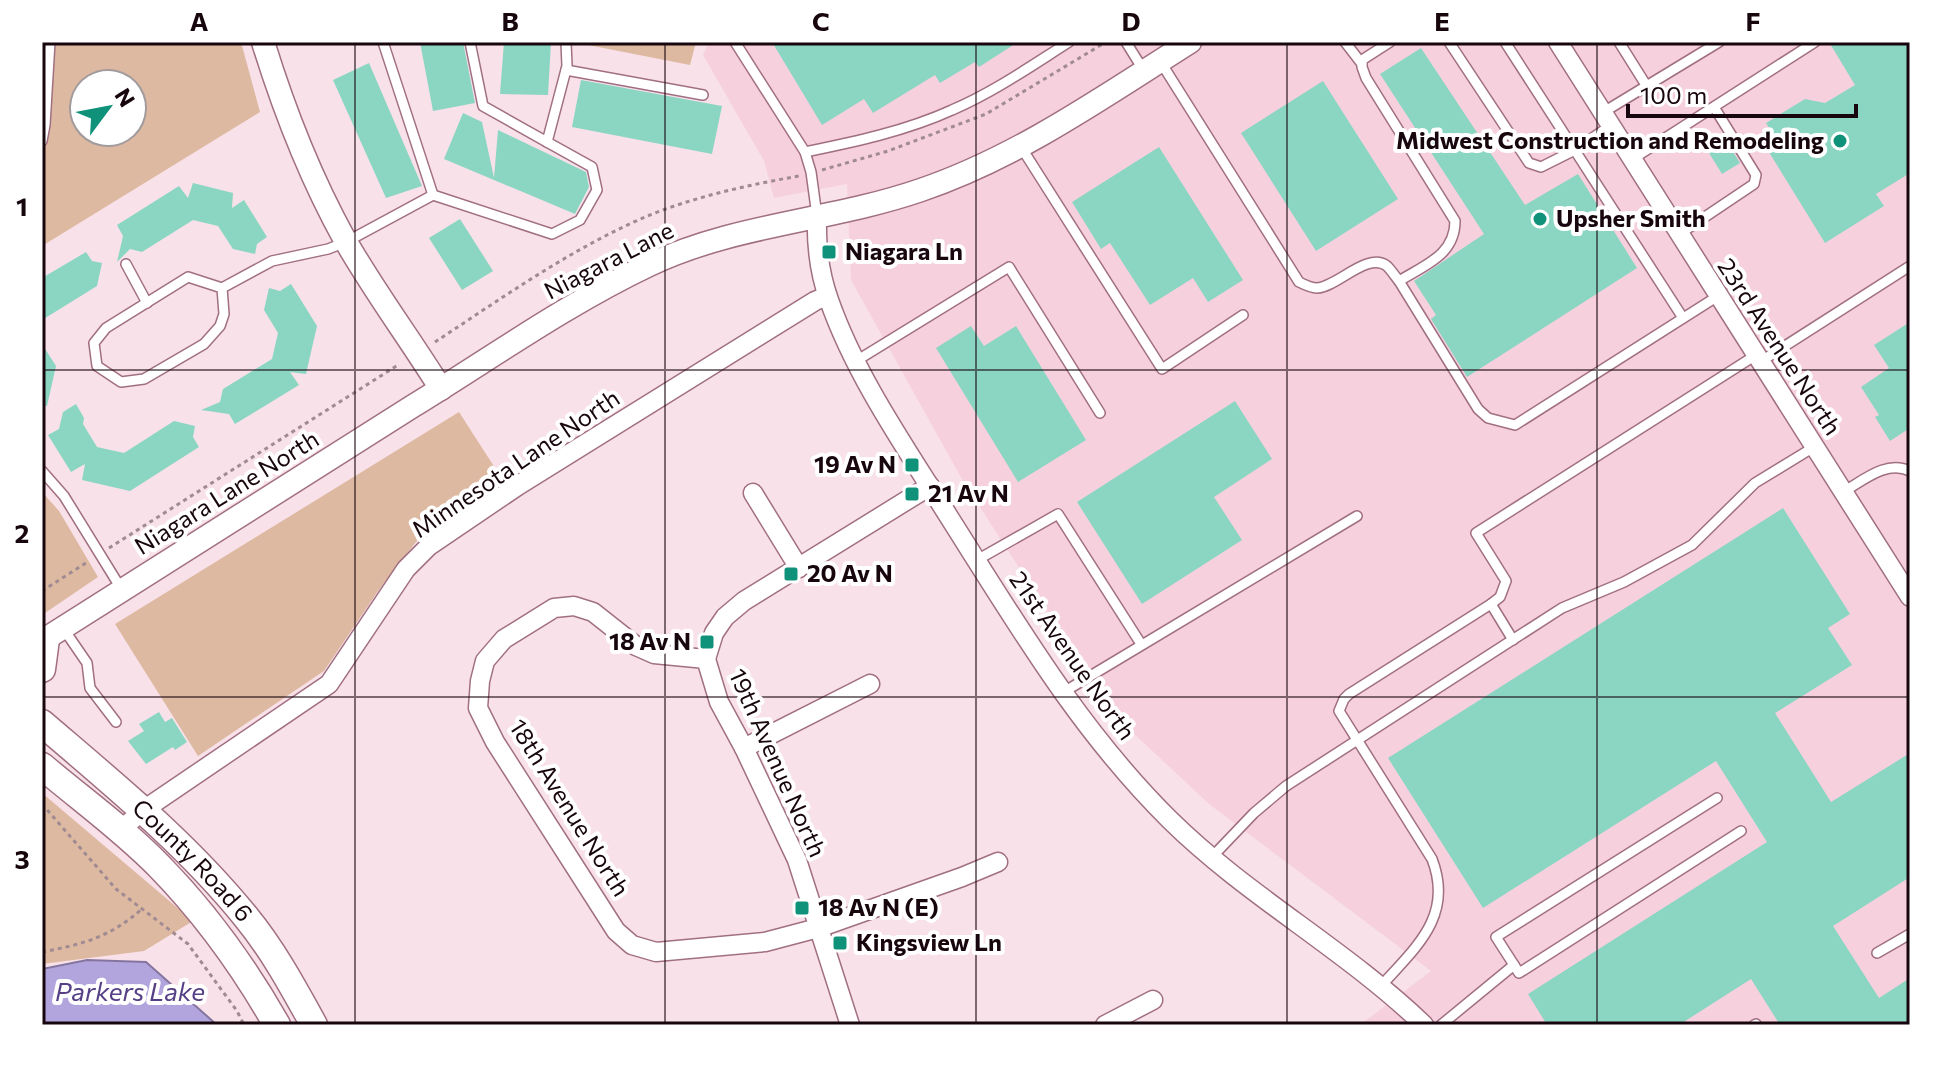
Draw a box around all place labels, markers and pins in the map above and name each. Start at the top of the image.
place label: Midwest Construction and Remodeling [1396,125,1824,154]
marker: Midwest Construction and Remodeling [1831,132,1849,150]
place label: Upsher Smith [1556,203,1706,232]
marker: Upsher Smith [1531,210,1549,228]
place label: Niagara Ln [845,236,963,265]
marker: Niagara Ln [820,243,838,261]
place label: 19 Av N [814,449,896,478]
marker: 19 Av N [903,456,921,474]
place label: 21 Av N [928,478,1009,507]
marker: 21 Av N [903,485,921,503]
place label: 20 Av N [807,558,893,587]
marker: 20 Av N [782,565,800,583]
place label: 18 Av N [609,626,691,655]
marker: 18 Av N [698,633,716,651]
place label: 18 Av N (E) [818,892,939,921]
marker: 18 Av N (E) [793,899,811,917]
place label: Kingsview Ln [856,927,1002,956]
marker: Kingsview Ln [831,934,849,952]

